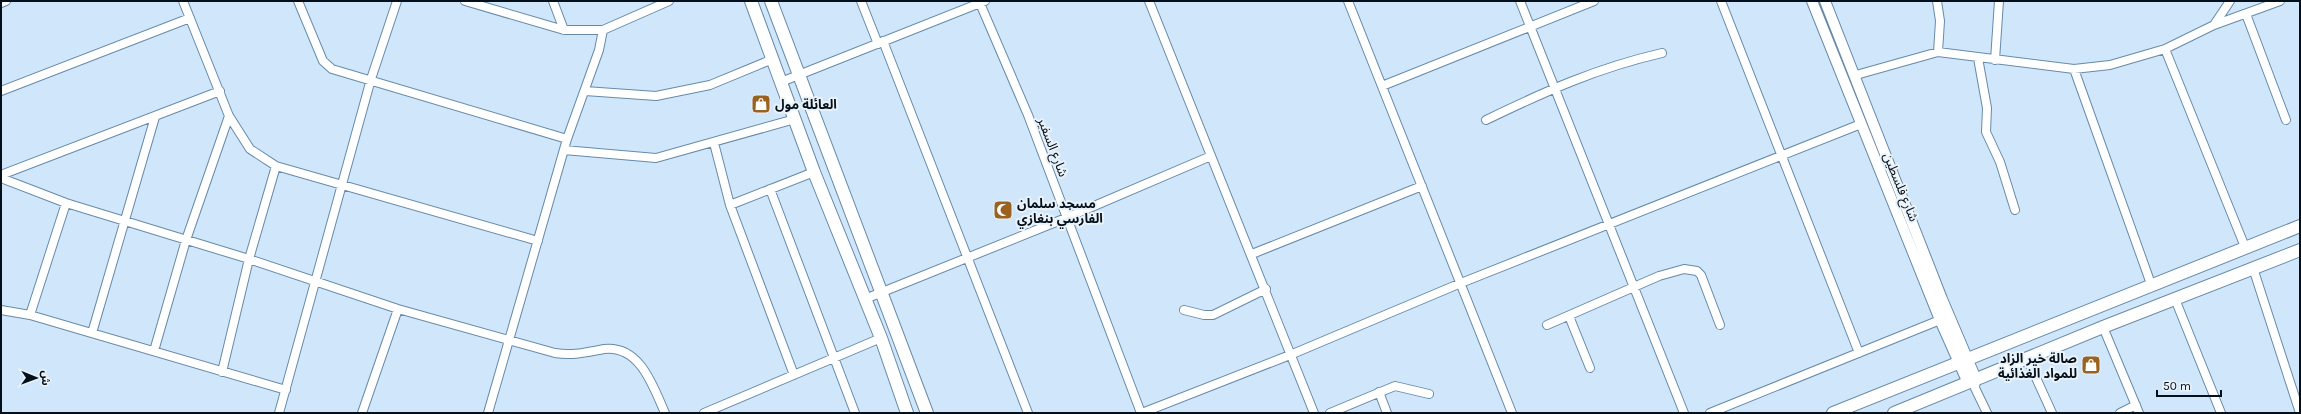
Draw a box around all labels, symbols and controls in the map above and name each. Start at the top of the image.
shop icon: العائلة مول [750,93,772,115]
place label: العائلة مول [775,97,837,112]
street label: شارع السفير [1032,114,1071,180]
street label: شارع فلسطين [1878,150,1922,225]
place label: مسجد سلمان الفارسي بنغازي [1017,196,1103,229]
mosque icon: مسجد سلمان الفارسي بنغازي [992,199,1014,221]
place label: صالة خير الزاد للمواد الغذائية [1998,351,2077,381]
shop icon: صالة خير الزاد للمواد الغذائية [2080,354,2102,376]
north arrow [16,358,56,398]
text: ش [39,371,52,386]
scale bar [2157,372,2221,398]
text: 50 m [2163,379,2191,393]

